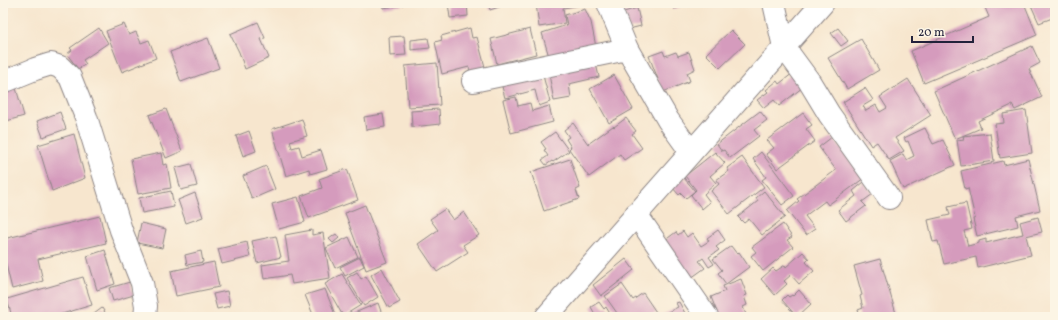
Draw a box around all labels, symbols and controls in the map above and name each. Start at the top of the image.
scale bar [912,18,973,44]
text: 20 m [918,25,945,41]

